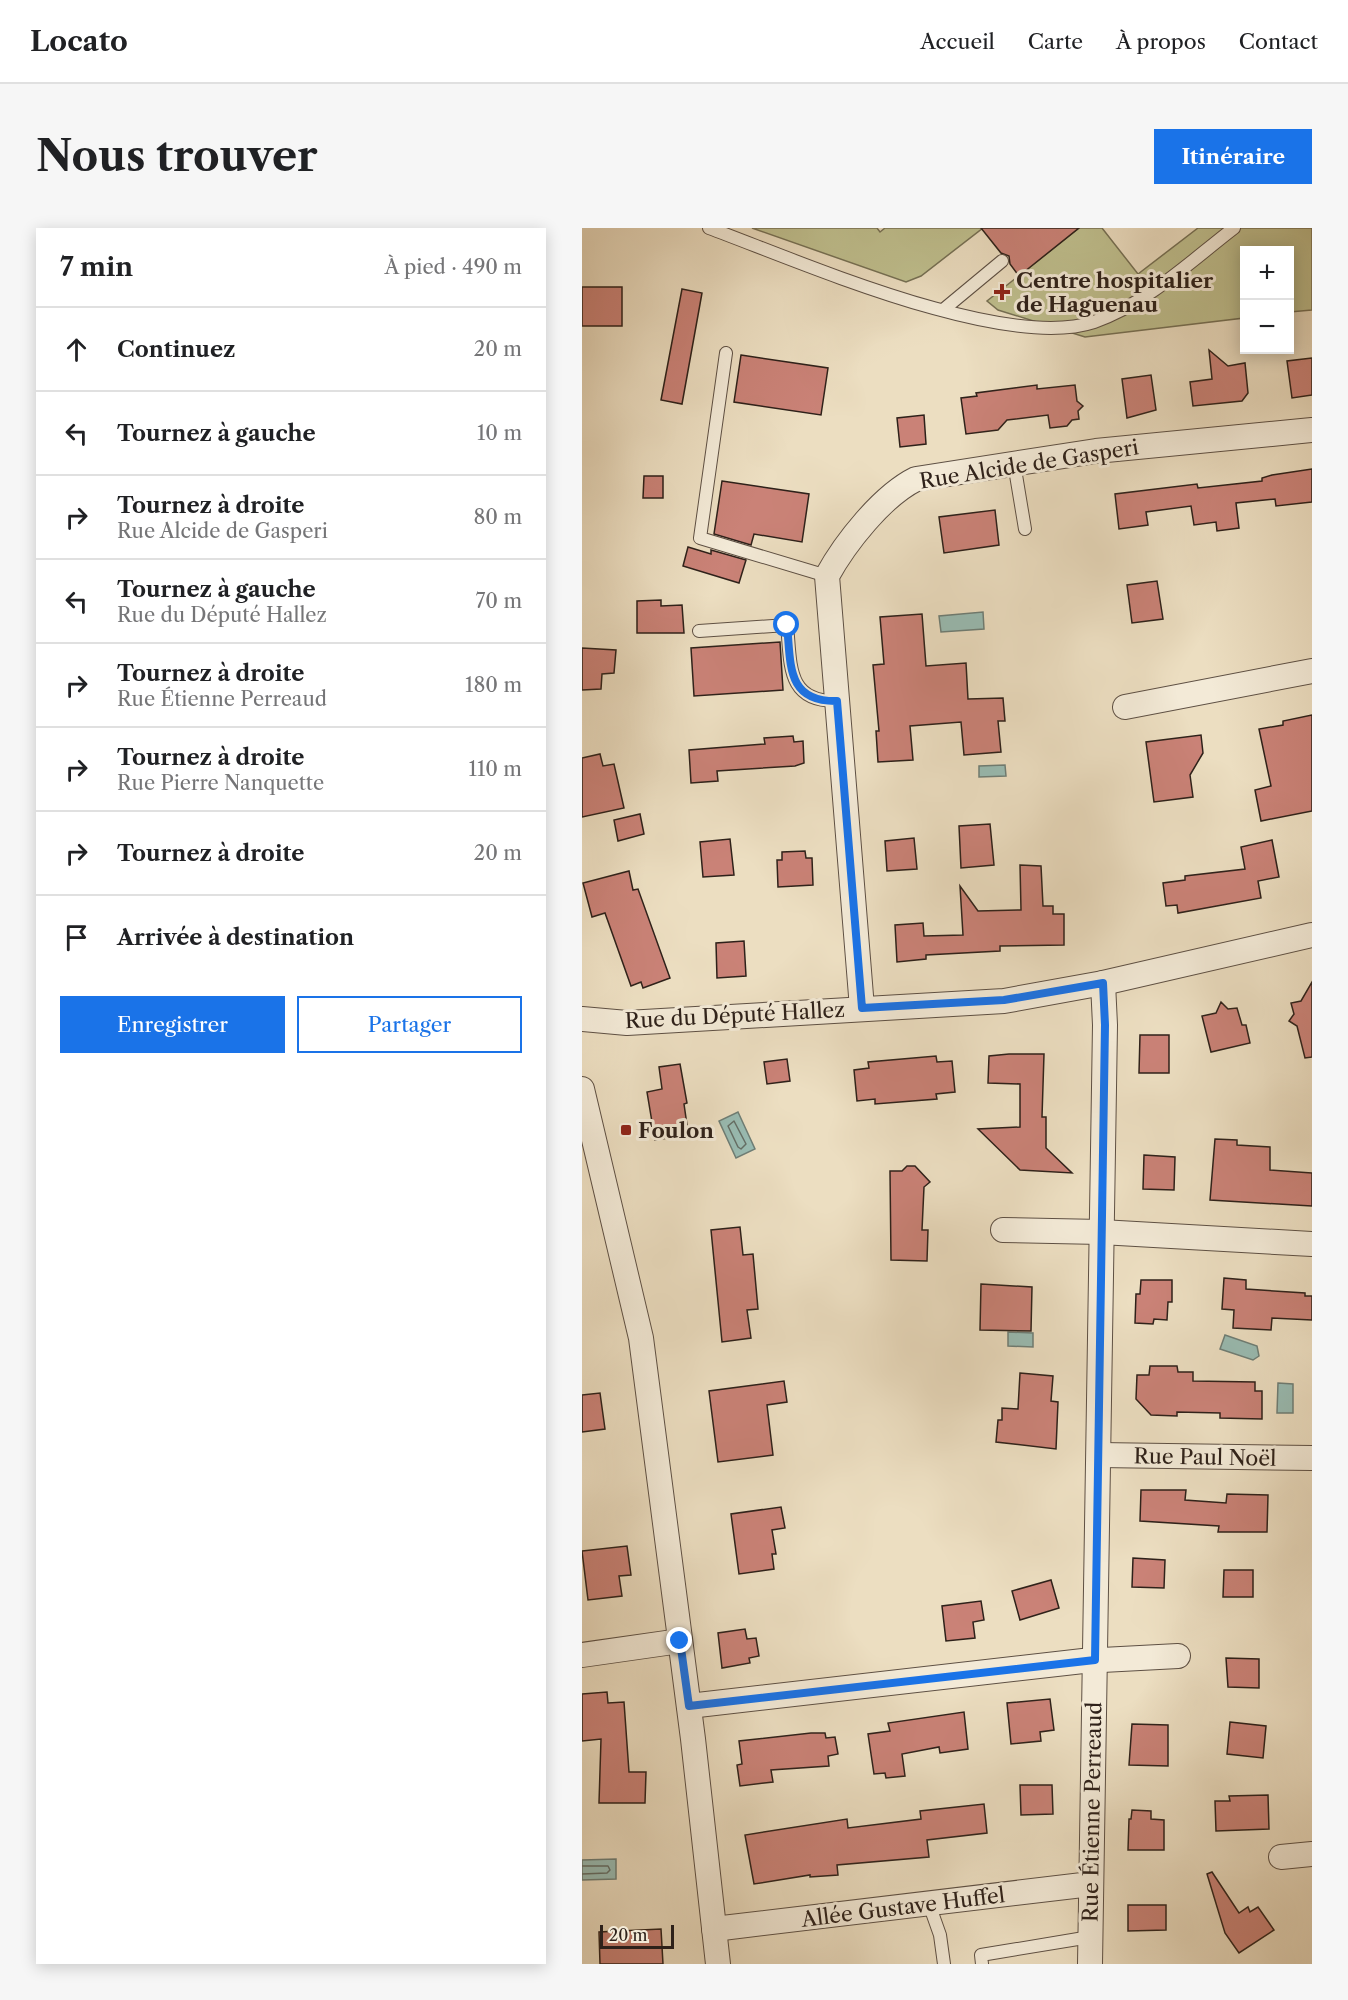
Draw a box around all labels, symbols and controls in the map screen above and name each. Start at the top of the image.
text: Locato [30,24,128,58]
text: Accueil [920,29,995,54]
text: Carte [1028,29,1083,54]
text: À propos [1116,29,1206,54]
text: Contact [1239,29,1318,54]
button: Itinéraire [1154,129,1312,184]
text: Nous trouver [36,130,318,182]
map controls [1240,246,1294,354]
button: + [1240,246,1294,300]
text: 7 min [60,251,133,283]
text: À pied · 490 m [385,255,522,279]
place label: Centre hospitalier de Haguenau [1016,268,1214,317]
marker: Centre hospitalier de Haguenau [993,283,1011,301]
button: − [1240,300,1294,354]
icon: ahead [60,333,93,366]
text: Continuez [117,336,236,363]
text: 20 m [474,337,522,361]
icon: left [60,417,93,450]
text: Tournez à gauche [117,420,316,447]
text: 10 m [477,421,522,445]
street label: Rue Alcide de Gasperi [918,434,1140,494]
text: Tournez à droite [117,492,304,519]
icon: right [60,501,93,534]
text: 80 m [474,505,522,529]
text: Rue Alcide de Gasperi [117,519,328,543]
text: Tournez à gauche [117,576,316,603]
icon: left [60,585,93,618]
text: 70 m [476,589,522,613]
text: Rue du Député Hallez [117,603,327,627]
route start [773,611,799,637]
text: Tournez à droite [117,660,304,687]
icon: right [60,669,93,702]
text: 180 m [465,673,522,697]
text: Rue Étienne Perreaud [117,687,327,711]
text: Tournez à droite [117,744,304,771]
icon: right [60,753,93,786]
text: 110 m [469,757,522,781]
text: Rue Pierre Nanquette [117,771,324,795]
icon: right [60,837,93,870]
text: Tournez à droite [117,840,304,867]
text: 20 m [474,841,522,865]
icon: arrive [60,921,93,954]
text: Arrivée à destination [117,924,354,951]
button: Enregistrer [60,996,285,1053]
button: Partager [297,996,522,1053]
street label: Rue du Député Hallez [624,997,846,1033]
place label: Foulon [638,1118,714,1143]
marker: Foulon [619,1123,633,1137]
street label: Rue Paul Noël [1133,1443,1277,1471]
route end [666,1627,692,1653]
street label: Rue Étienne Perreaud [1078,1701,1106,1922]
street label: Allée Gustave Huffel [799,1882,1006,1932]
scale bar [600,1922,674,1950]
text: 20 m [609,1925,648,1945]

